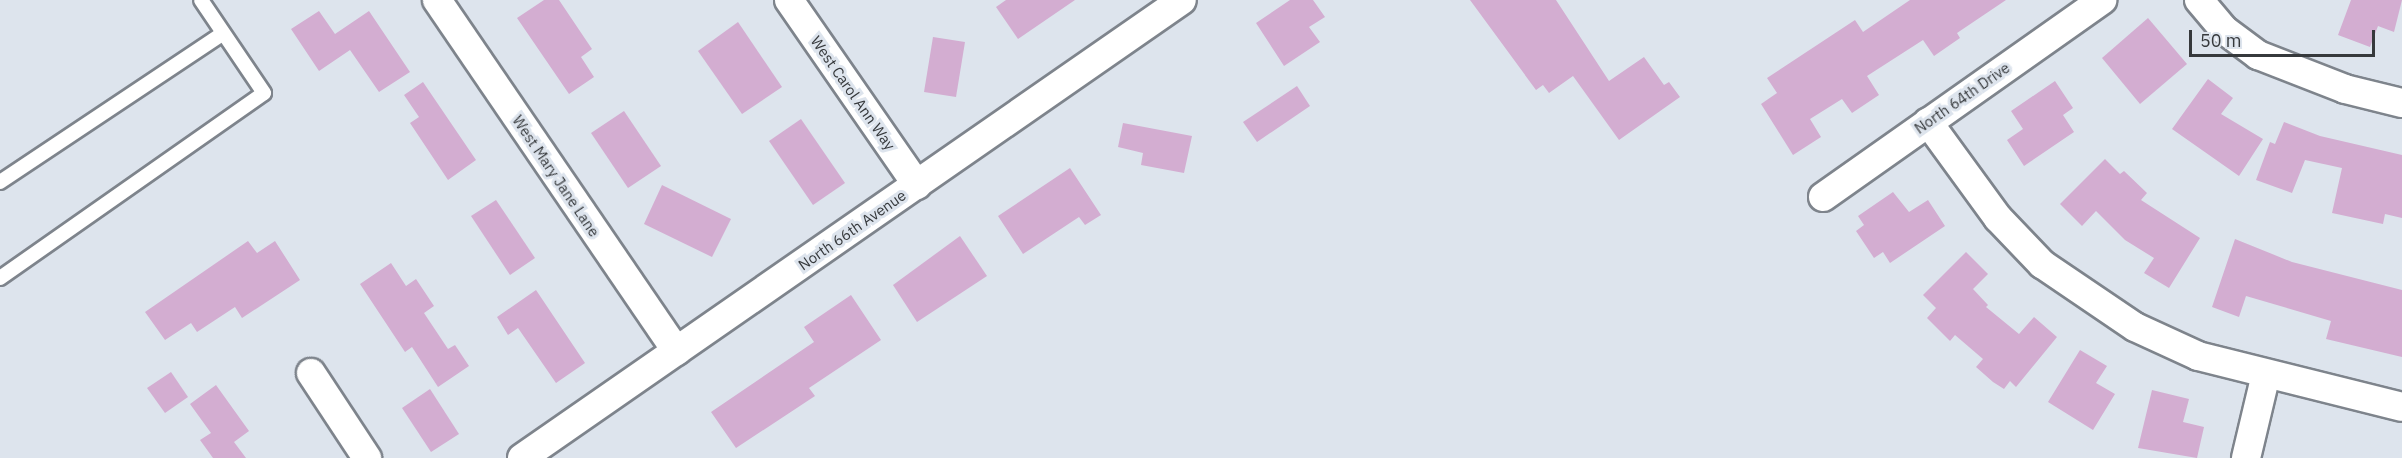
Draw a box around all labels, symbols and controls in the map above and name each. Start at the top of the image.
scale bar [2192,18,2378,56]
text: 50 m [2200,29,2242,52]
street label: West Carol Ann Way [807,33,899,153]
street label: North 64th Drive [1911,58,2013,138]
street label: West Mary Jane Lane [509,112,603,240]
street label: North 66th Avenue [795,186,909,274]

